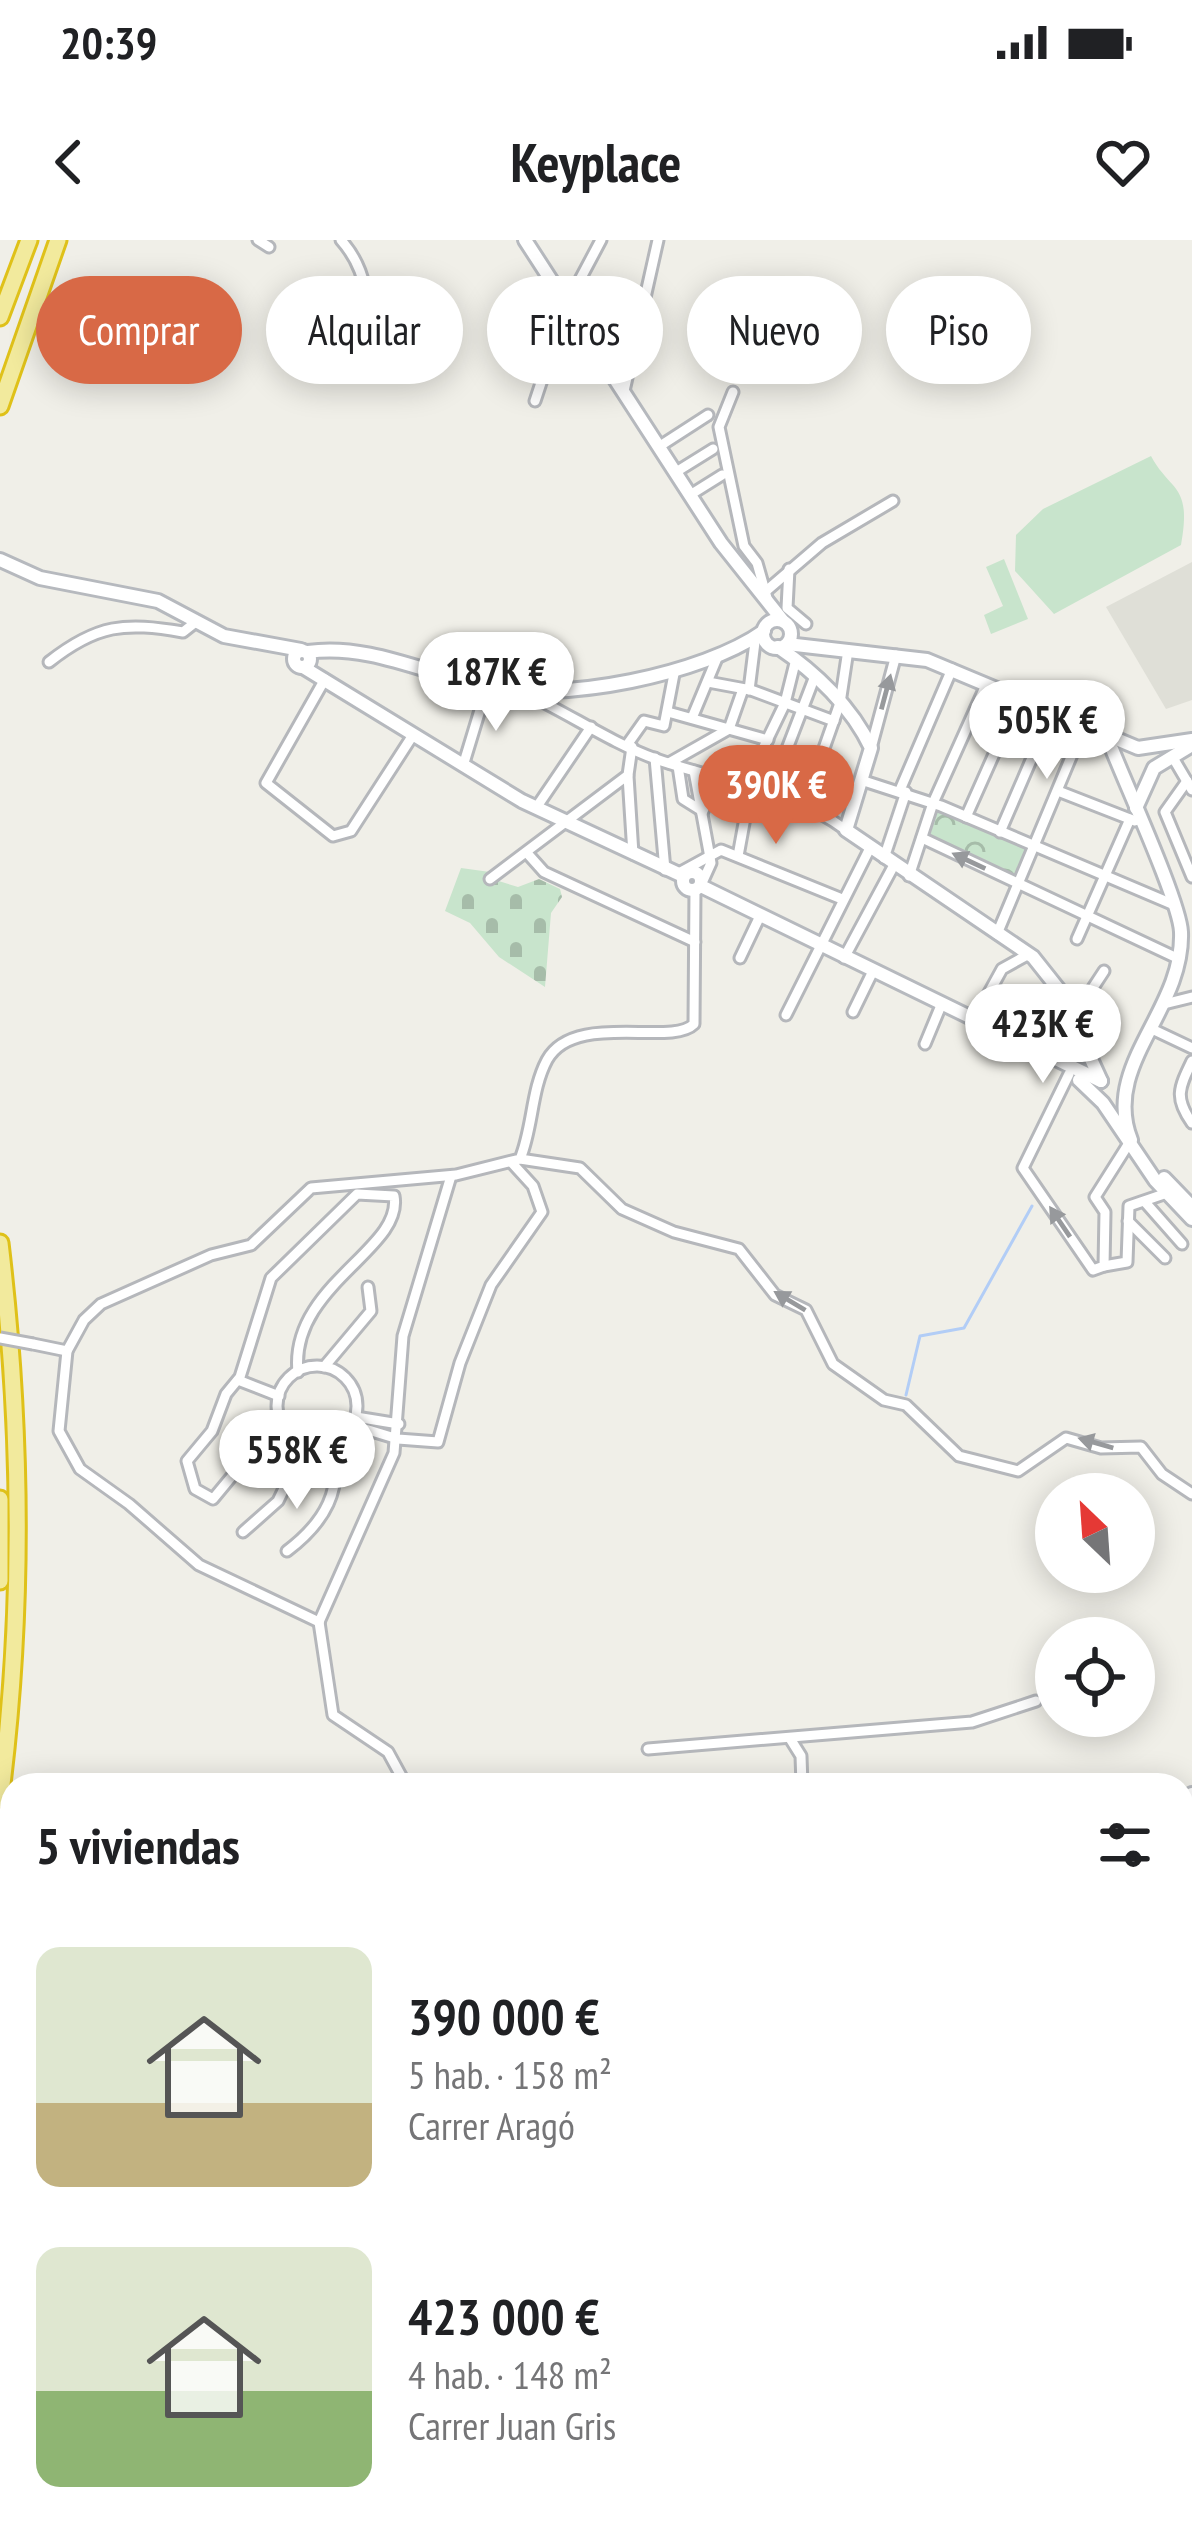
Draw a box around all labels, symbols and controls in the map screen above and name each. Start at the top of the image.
text: 20:39 [60,13,157,71]
text: Keyplace [511,127,681,197]
icon: back [36,129,102,195]
icon: heart [1090,129,1156,195]
chip: Comprar [36,276,242,384]
chip: Alquilar [266,276,463,384]
chip: Filtros [487,276,663,384]
chip: Nuevo [687,276,862,384]
chip: Piso [886,276,1031,384]
pin: 187K € [398,632,594,734]
text: 187K € [445,645,547,696]
one-way arrow [877,673,896,710]
pin: 505K € [949,680,1145,782]
text: 505K € [996,693,1098,744]
pin: 390K € [678,745,874,847]
text: 390K € [725,758,827,809]
one-way arrow [951,851,986,871]
pin: 423K € [945,984,1141,1086]
text: 423K € [992,997,1094,1048]
one-way arrow [1049,1206,1071,1239]
one-way arrow [773,1291,806,1313]
pin: 558K € [199,1410,395,1512]
text: 558K € [246,1423,348,1474]
one-way arrow [1077,1433,1114,1451]
north arrow [1035,1473,1155,1593]
map controls [1035,1473,1155,1737]
button: locate [1035,1617,1155,1737]
text: 5 viviendas [36,1812,240,1878]
icon: filters [1092,1812,1158,1878]
text: 390 000 € [408,1983,600,2049]
icon: home [132,1995,276,2139]
text: 5 hab. · 158 m² [408,2049,612,2100]
text: Carrer Aragó [408,2100,575,2151]
text: 423 000 € [408,2283,600,2349]
icon: home [132,2295,276,2439]
text: 4 hab. · 148 m² [408,2349,612,2400]
text: Carrer Juan Gris [408,2400,616,2451]

